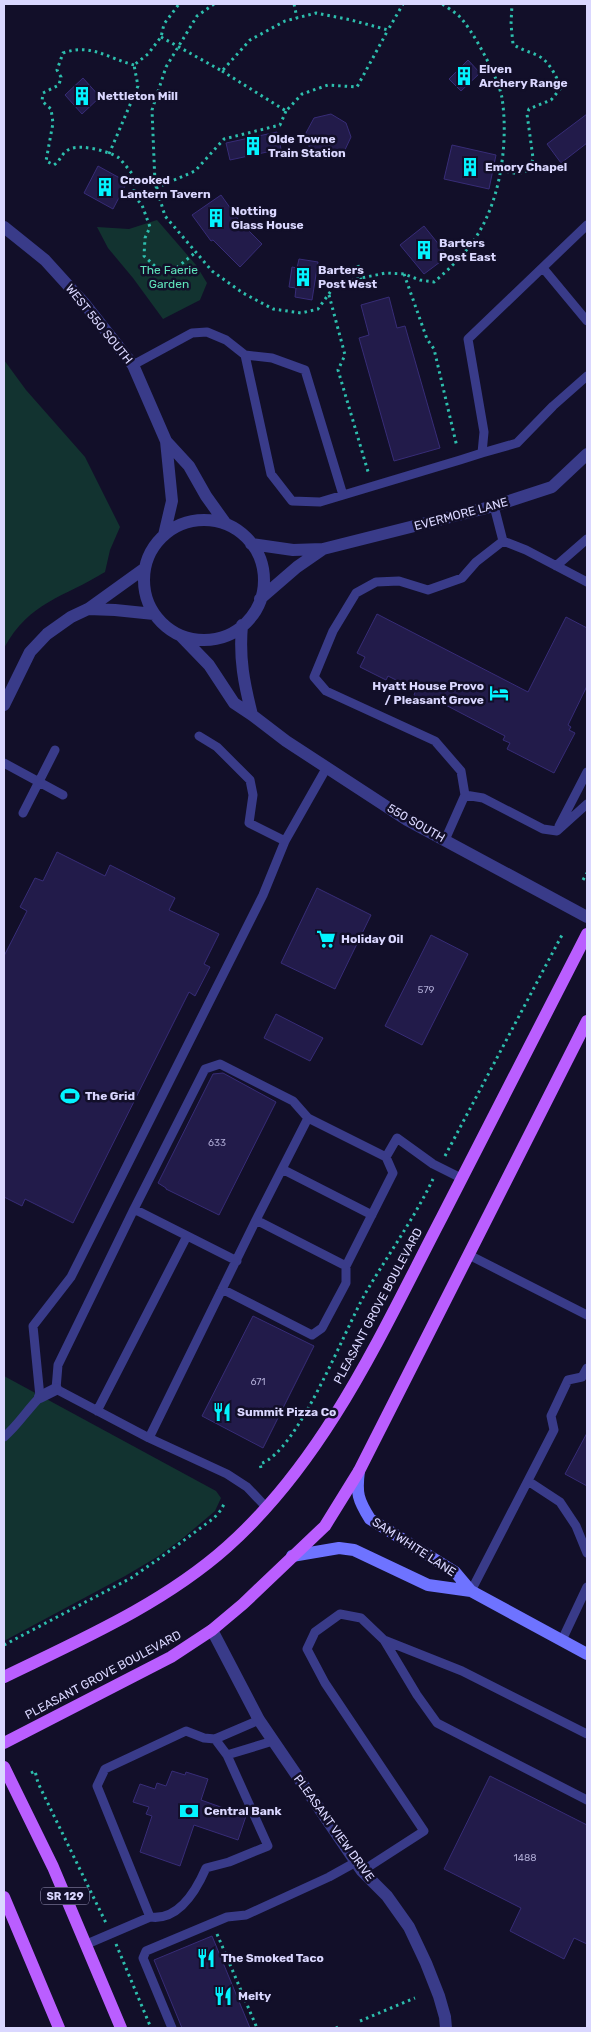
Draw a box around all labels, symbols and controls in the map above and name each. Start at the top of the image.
place label: Elven Archery Range [479,62,568,90]
building icon: Elven Archery Range [453,65,475,87]
building icon: Nettleton Mill [71,85,93,107]
place label: Nettleton Mill [97,89,178,103]
place label: Olde Towne Train Station [268,132,346,160]
building icon: Olde Towne Train Station [242,135,264,157]
building icon: Emory Chapel [459,156,481,178]
place label: Emory Chapel [485,160,567,174]
place label: Crooked Lantern Tavern [120,173,211,201]
building icon: Crooked Lantern Tavern [94,176,116,198]
place label: Notting Glass House [231,204,304,232]
building icon: Notting Glass House [205,207,227,229]
place label: Barters Post East [439,236,496,264]
building icon: Barters Post East [413,239,435,261]
park label: The Faerie Garden [140,263,198,291]
place label: Barters Post West [318,263,378,291]
building icon: Barters Post West [292,266,314,288]
street label: WEST 550 SOUTH [63,281,135,367]
street label: EVERMORE LANE [413,495,509,533]
place label: Hyatt House Provo / Pleasant Grove [372,679,484,707]
hotel icon: Hyatt House Provo / Pleasant Grove [488,682,510,704]
street label: 550 SOUTH [385,801,447,845]
supermarket icon: Holiday Oil [315,928,337,950]
place label: Holiday Oil [341,932,403,946]
house number: 579 [418,984,435,996]
sports icon: The Grid [59,1085,81,1107]
place label: The Grid [85,1089,135,1103]
house number: 633 [208,1137,226,1149]
street label: PLEASANT GROVE BOULEVARD [331,1226,425,1386]
house number: 671 [250,1376,266,1388]
restaurant icon: Summit Pizza Co [211,1401,233,1423]
place label: Summit Pizza Co [237,1405,336,1419]
street label: SAM WHITE LANE [370,1515,458,1579]
street label: PLEASANT GROVE BOULEVARD [23,1628,183,1722]
street label: PLEASANT VIEW DRIVE [291,1772,377,1884]
bank icon: Central Bank [178,1800,200,1822]
place label: Central Bank [204,1804,281,1818]
house number: 1488 [513,1852,537,1864]
road number: SR 129 [41,1888,89,1904]
restaurant icon: The Smoked Taco [195,1947,217,1969]
place label: The Smoked Taco [221,1951,324,1965]
restaurant icon: Melty [212,1985,234,2007]
place label: Melty [238,1989,271,2003]

